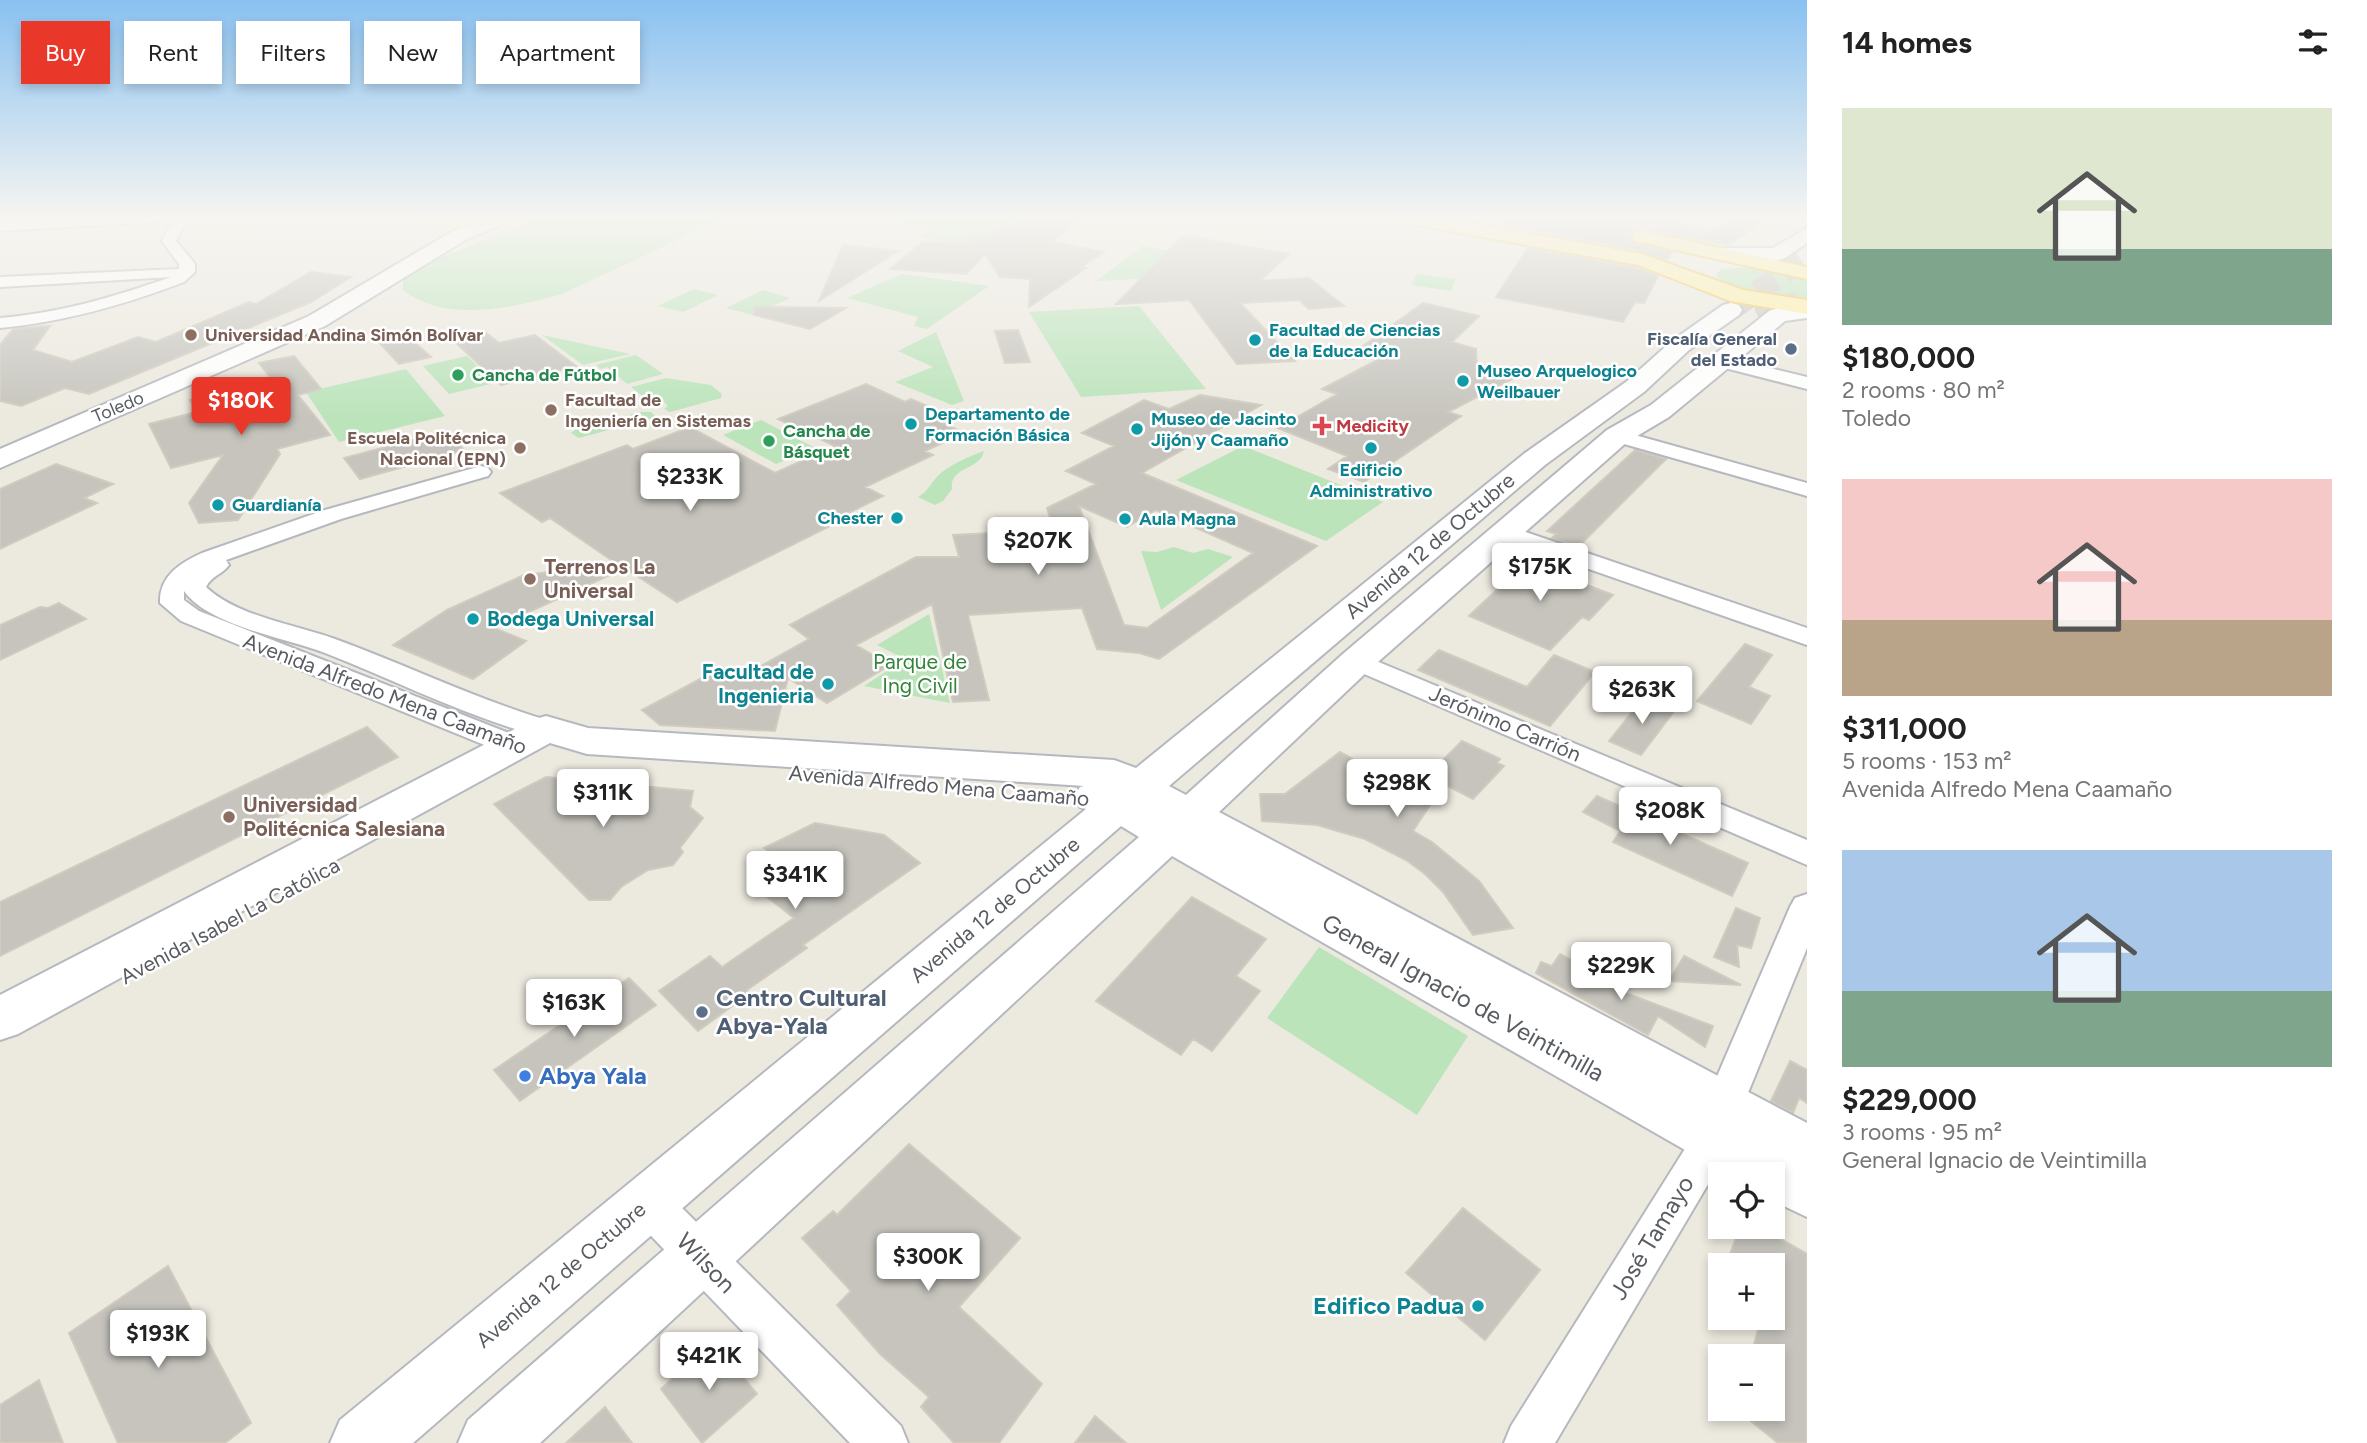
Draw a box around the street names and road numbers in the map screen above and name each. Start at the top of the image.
street label: Toledo [89,386,147,428]
street label: Avenida 12 de Octubre [1340,467,1520,624]
street label: Avenida Alfredo Mena Caamaño [240,628,530,759]
street label: Jerónimo Carrión [1426,680,1585,767]
street label: Avenida Alfredo Mena Caamaño [788,760,1090,811]
street label: Avenida 12 de Octubre [905,831,1085,988]
street label: Avenida Isabel La Católica [116,852,344,989]
street label: General Ignacio de Veintimilla [1317,908,1609,1087]
street label: José Tamayo [1603,1171,1700,1305]
street label: Avenida 12 de Octubre [471,1196,651,1353]
street label: Wilson [671,1227,742,1299]

